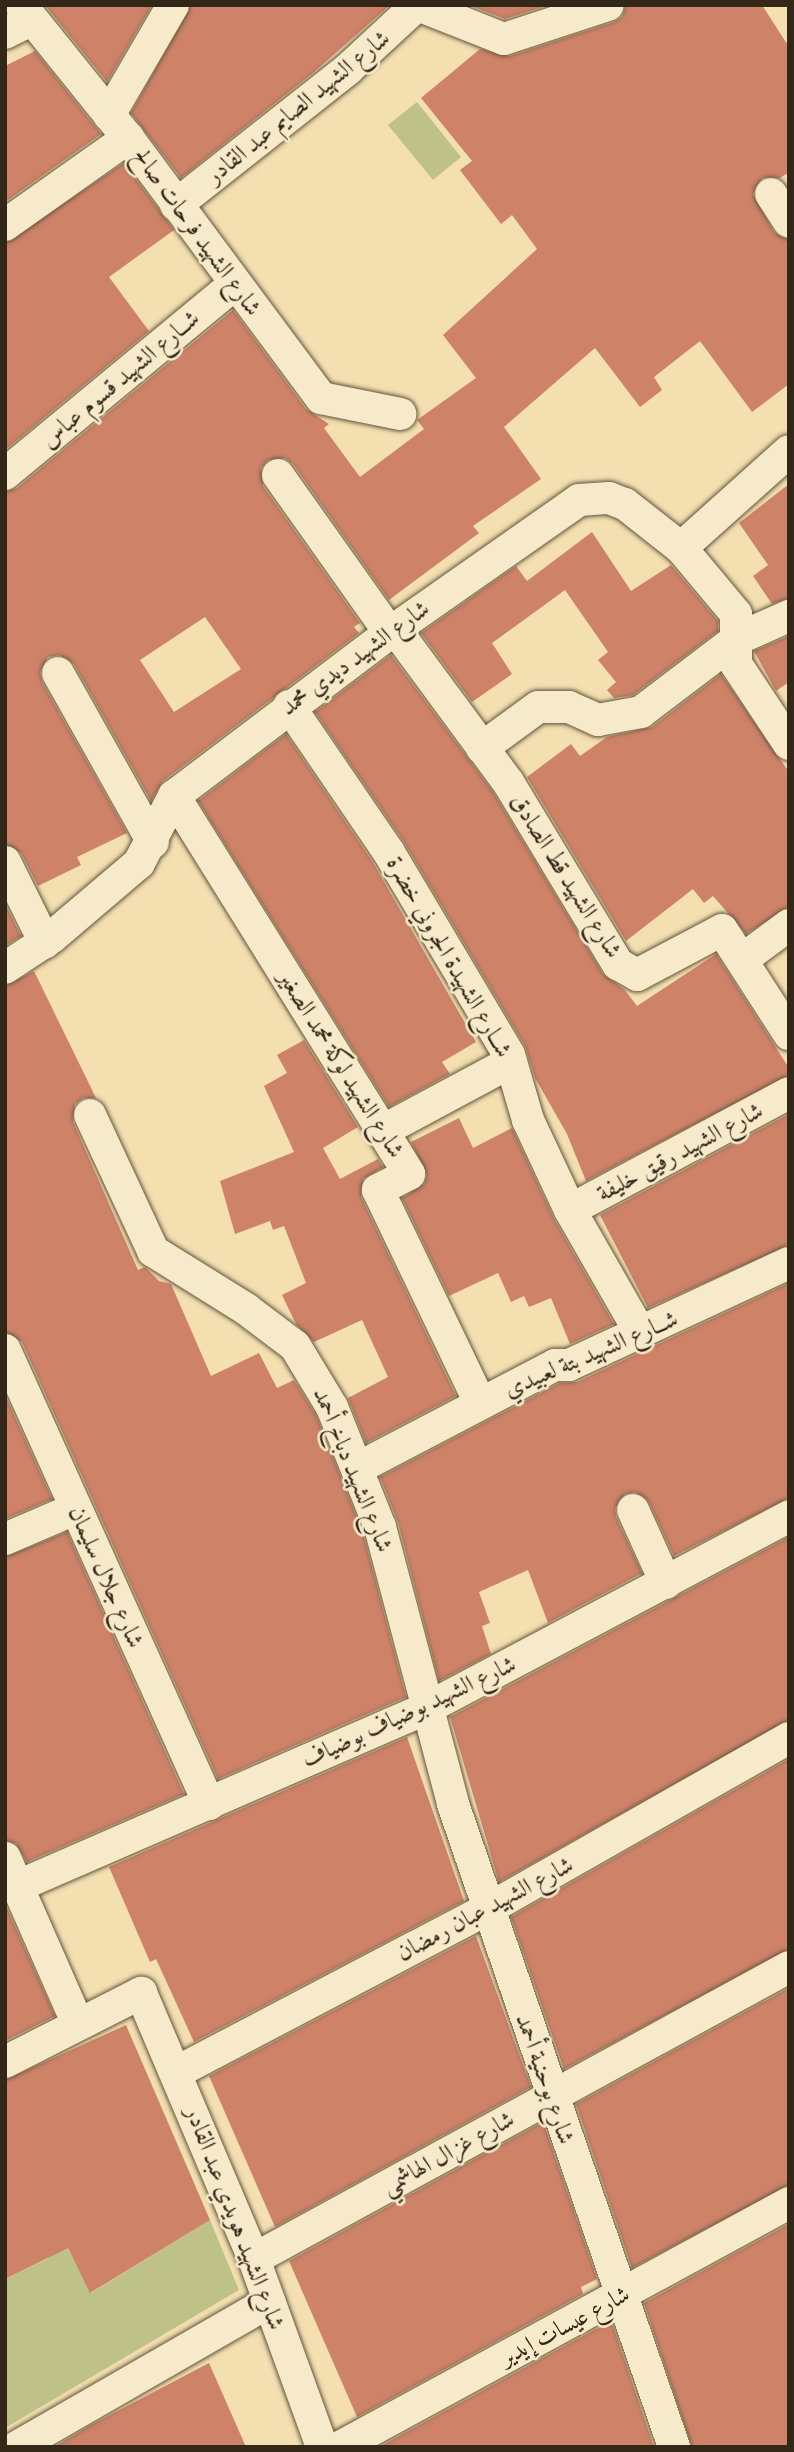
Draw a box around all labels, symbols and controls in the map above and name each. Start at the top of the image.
street label: شارع الشهيد الصايم عبد القادر [200,24,396,190]
street label: شارع الشهيد فرحات صالح [126,142,268,322]
street label: شــارع الشهيد قسوم عباس [34,304,206,454]
street label: شارع الشهيد ديدي محمد [275,594,435,722]
street label: شارع الشهيد قط الصادق [504,788,628,964]
street label: شــارع الشهيدة الجروني خضرة [380,851,518,1063]
street label: شارع الشهيد لوكة محمد الصغير [272,965,410,1163]
street label: شارع الشهيد رقيق خليفة [592,1096,768,1208]
street label: شــارع الشهيد بتة لعبيدي [500,1304,682,1404]
street label: شارع الشهيد دباخ أحمد [307,1383,399,1557]
street label: شارع جلال سليمان [62,1502,150,1652]
street label: شارع الشهيد بوضياف بوضياف [297,1650,521,1774]
street label: شارع الشهيد عبان رمضان [392,1850,578,1968]
street label: شارع بوحنية أحمد [509,2010,581,2148]
street label: شارع الشهيد هويدي عبد القادر [179,2102,291,2334]
street label: شارع غزال الهاشمي [377,2105,519,2201]
street label: شارع عيسات إيدير [495,2280,635,2372]

